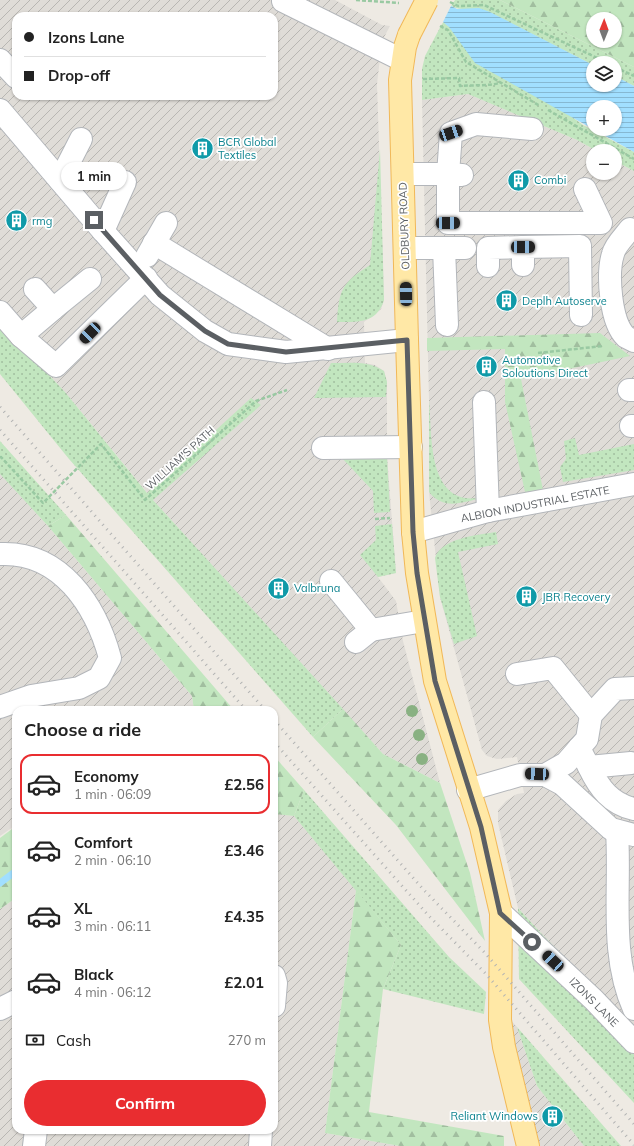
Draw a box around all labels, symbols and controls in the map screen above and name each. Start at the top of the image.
north arrow [586,12,622,48]
map controls [586,12,622,180]
text: Izons Lane [48,28,125,47]
button: layers [586,56,622,92]
text: Drop-off [48,66,110,85]
button: + [586,100,622,136]
car [438,123,464,143]
building icon: BCR Global Textiles [190,135,216,161]
place label: BCR Global Textiles [218,135,276,162]
button: − [586,144,622,180]
callout: 1 min [61,162,127,190]
building icon: Combi [506,167,532,193]
text: 1 min [77,168,111,184]
place label: Combi [534,173,566,187]
street label: OLDBURY ROAD [395,182,413,270]
building icon: rmg [4,208,30,234]
route end [85,211,103,229]
place label: rmg [32,214,52,228]
car [436,217,460,229]
car [511,241,535,253]
car [400,282,412,306]
building icon: Deplh Autoserve [494,288,520,314]
place label: Deplh Autoserve [522,294,607,308]
car [77,320,103,346]
building icon: Automotive Soloutions Direct [473,353,499,379]
place label: Automotive Soloutions Direct [502,353,588,380]
street label: WILLIAM'S PATH [143,423,217,493]
street label: ALBION INDUSTRIAL ESTATE [459,483,611,525]
building icon: Valbruna [265,575,291,601]
place label: Valbruna [294,581,340,595]
building icon: JBR Recovery [514,584,540,610]
place label: JBR Recovery [542,590,611,604]
text: Choose a ride [24,718,141,741]
icon: car [26,766,62,802]
text: Economy [74,767,139,786]
car [525,767,549,781]
text: £2.56 [224,775,264,794]
text: 1 min · 06:09 [74,786,151,802]
icon: car [26,832,62,868]
text: Comfort [74,833,132,852]
text: £3.46 [224,841,264,860]
text: 2 min · 06:10 [74,852,151,868]
icon: car [26,898,62,934]
text: XL [74,899,92,918]
text: £4.35 [224,907,264,926]
text: 3 min · 06:11 [74,918,151,934]
route start [523,933,541,951]
car [540,948,566,974]
icon: car [26,964,62,1000]
text: Black [74,965,113,984]
text: £2.01 [224,973,264,992]
street label: IZONS LANE [566,974,622,1030]
text: 4 min · 06:12 [74,984,151,1000]
icon: cash [24,1029,46,1051]
text: Cash [56,1031,91,1050]
text: 270 m [228,1032,266,1048]
button: Confirm [24,1080,266,1126]
building icon: Reliant Windows [540,1103,566,1129]
place label: Reliant Windows [451,1109,538,1123]

